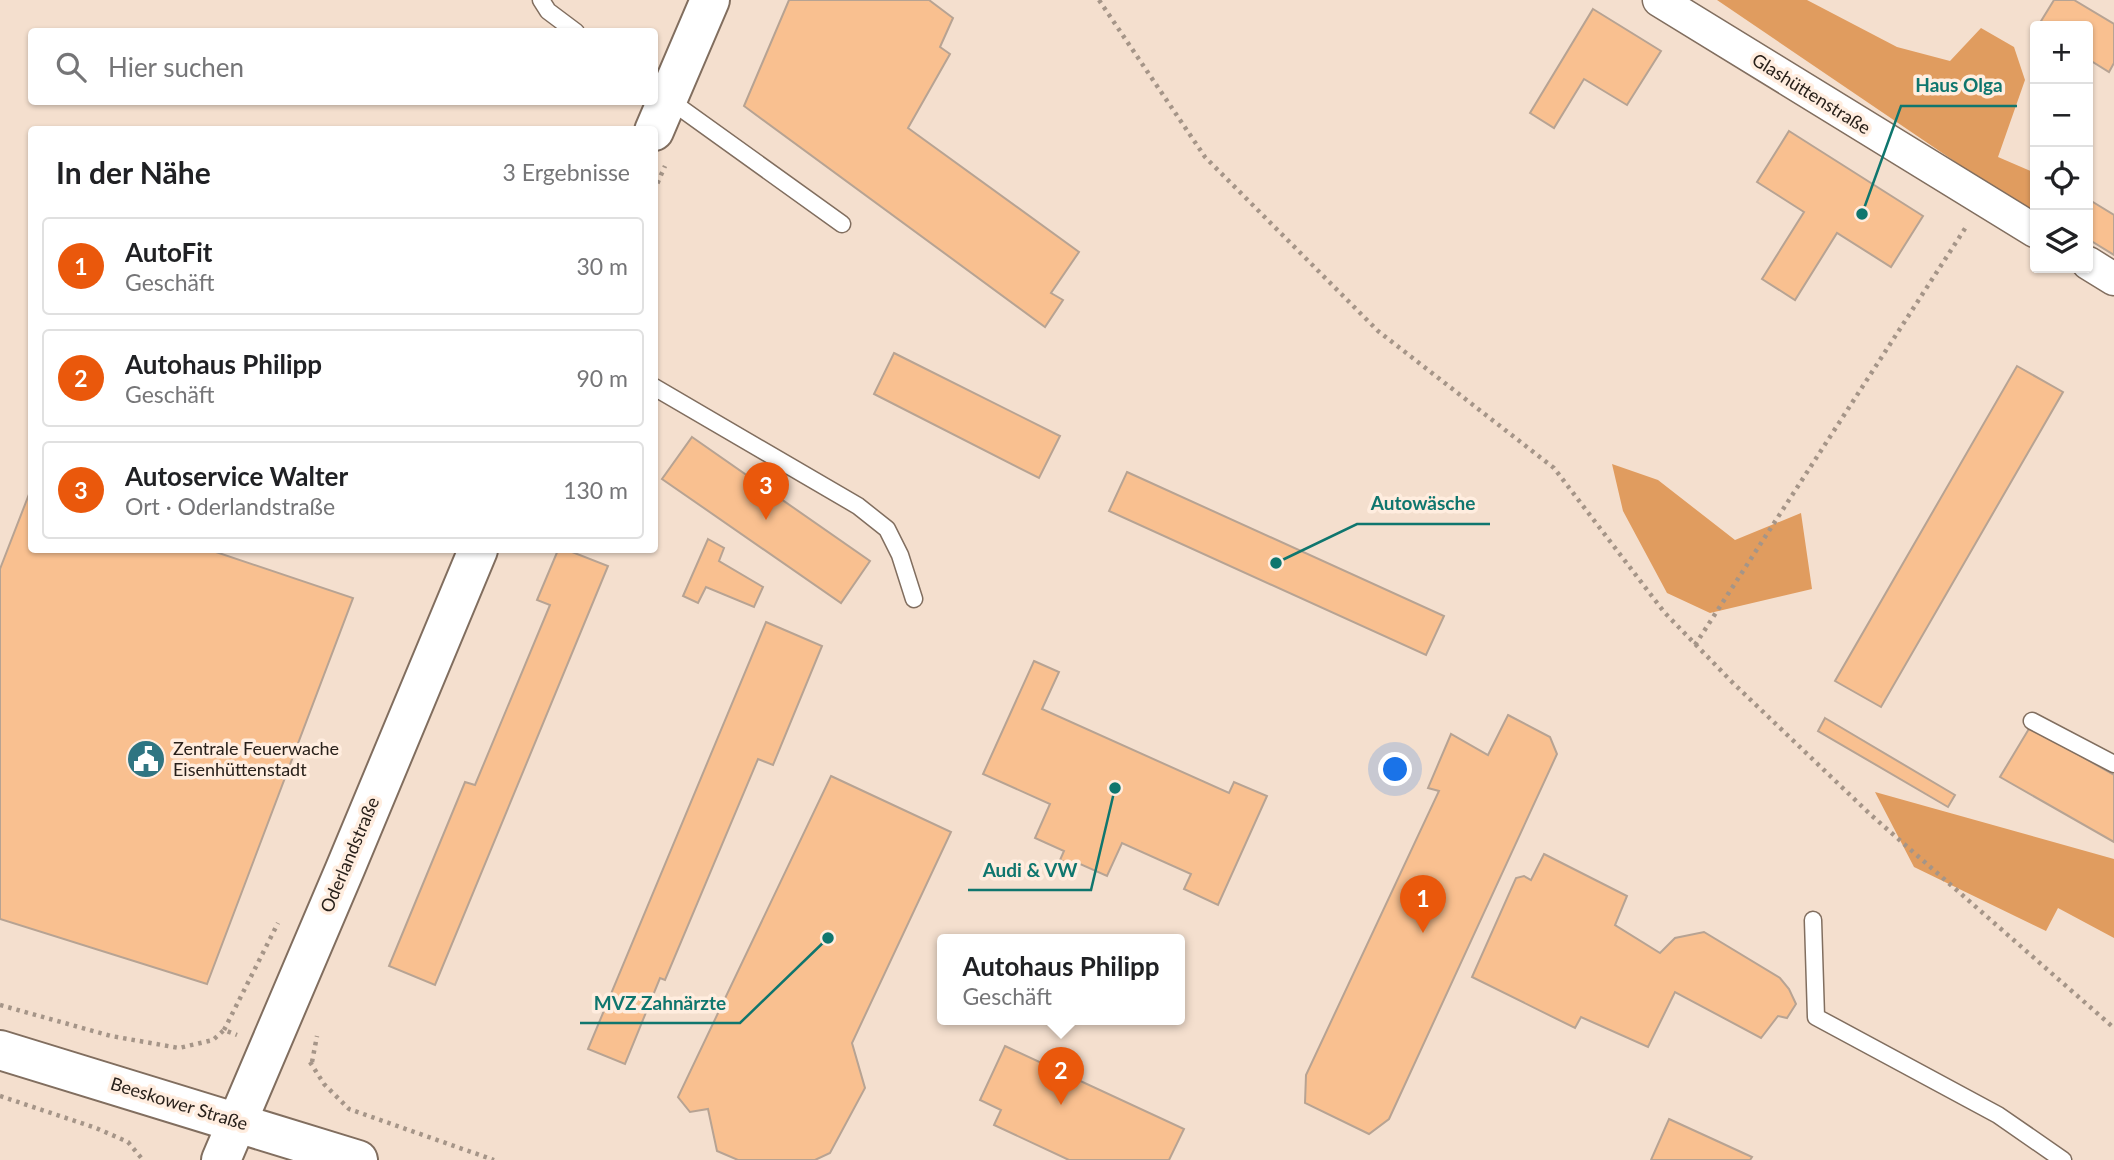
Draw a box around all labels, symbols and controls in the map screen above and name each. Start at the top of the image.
map controls [2030,21,2093,273]
button: + [2030,21,2093,84]
search box [28,28,658,105]
icon: search [52,48,90,86]
street label: Glashüttenstraße [1748,48,1875,138]
text: Hier suchen [108,51,244,83]
callout: Haus Olga [1901,66,2017,106]
text: Haus Olga [1915,73,2003,96]
button: − [2030,84,2093,147]
button: locate [2030,147,2093,210]
text: In der Nähe [56,154,211,190]
text: 3 Ergebnisse [502,158,630,186]
button: layers [2030,210,2093,273]
text: AutoFit [125,236,213,268]
text: 1 [74,252,88,280]
text: 30 m [577,252,628,280]
text: Geschäft [125,268,215,296]
text: Autohaus Philipp [125,348,322,380]
text: 2 [74,364,88,392]
text: 90 m [577,364,628,392]
text: Geschäft [125,380,215,408]
text: Autoservice Walter [125,460,348,492]
pin: 3 [743,462,789,520]
text: 3 [74,476,88,504]
text: 130 m [563,476,628,504]
callout: Autowäsche [1357,484,1490,524]
text: Autowäsche [1370,491,1475,514]
text: Ort · Oderlandstraße [125,492,335,520]
place label: Zentrale Feuerwache Eisenhüttenstadt [173,737,339,780]
public building icon: Zentrale Feuerwache Eisenhüttenstadt [125,738,167,780]
your location [1378,752,1412,786]
street label: Oderlandstraße [315,794,383,916]
callout: Audi & VW [968,850,1091,890]
text: Audi & VW [982,858,1077,881]
pin: 1 [1400,875,1446,933]
popup [937,934,1185,1025]
text: Autohaus Philipp [962,950,1160,982]
text: Geschäft [962,982,1052,1010]
callout: MVZ Zahnärzte [580,983,740,1023]
text: MVZ Zahnärzte [594,991,726,1014]
pin: 2 [1038,1047,1084,1105]
street label: Beeskower Straße [108,1072,251,1134]

